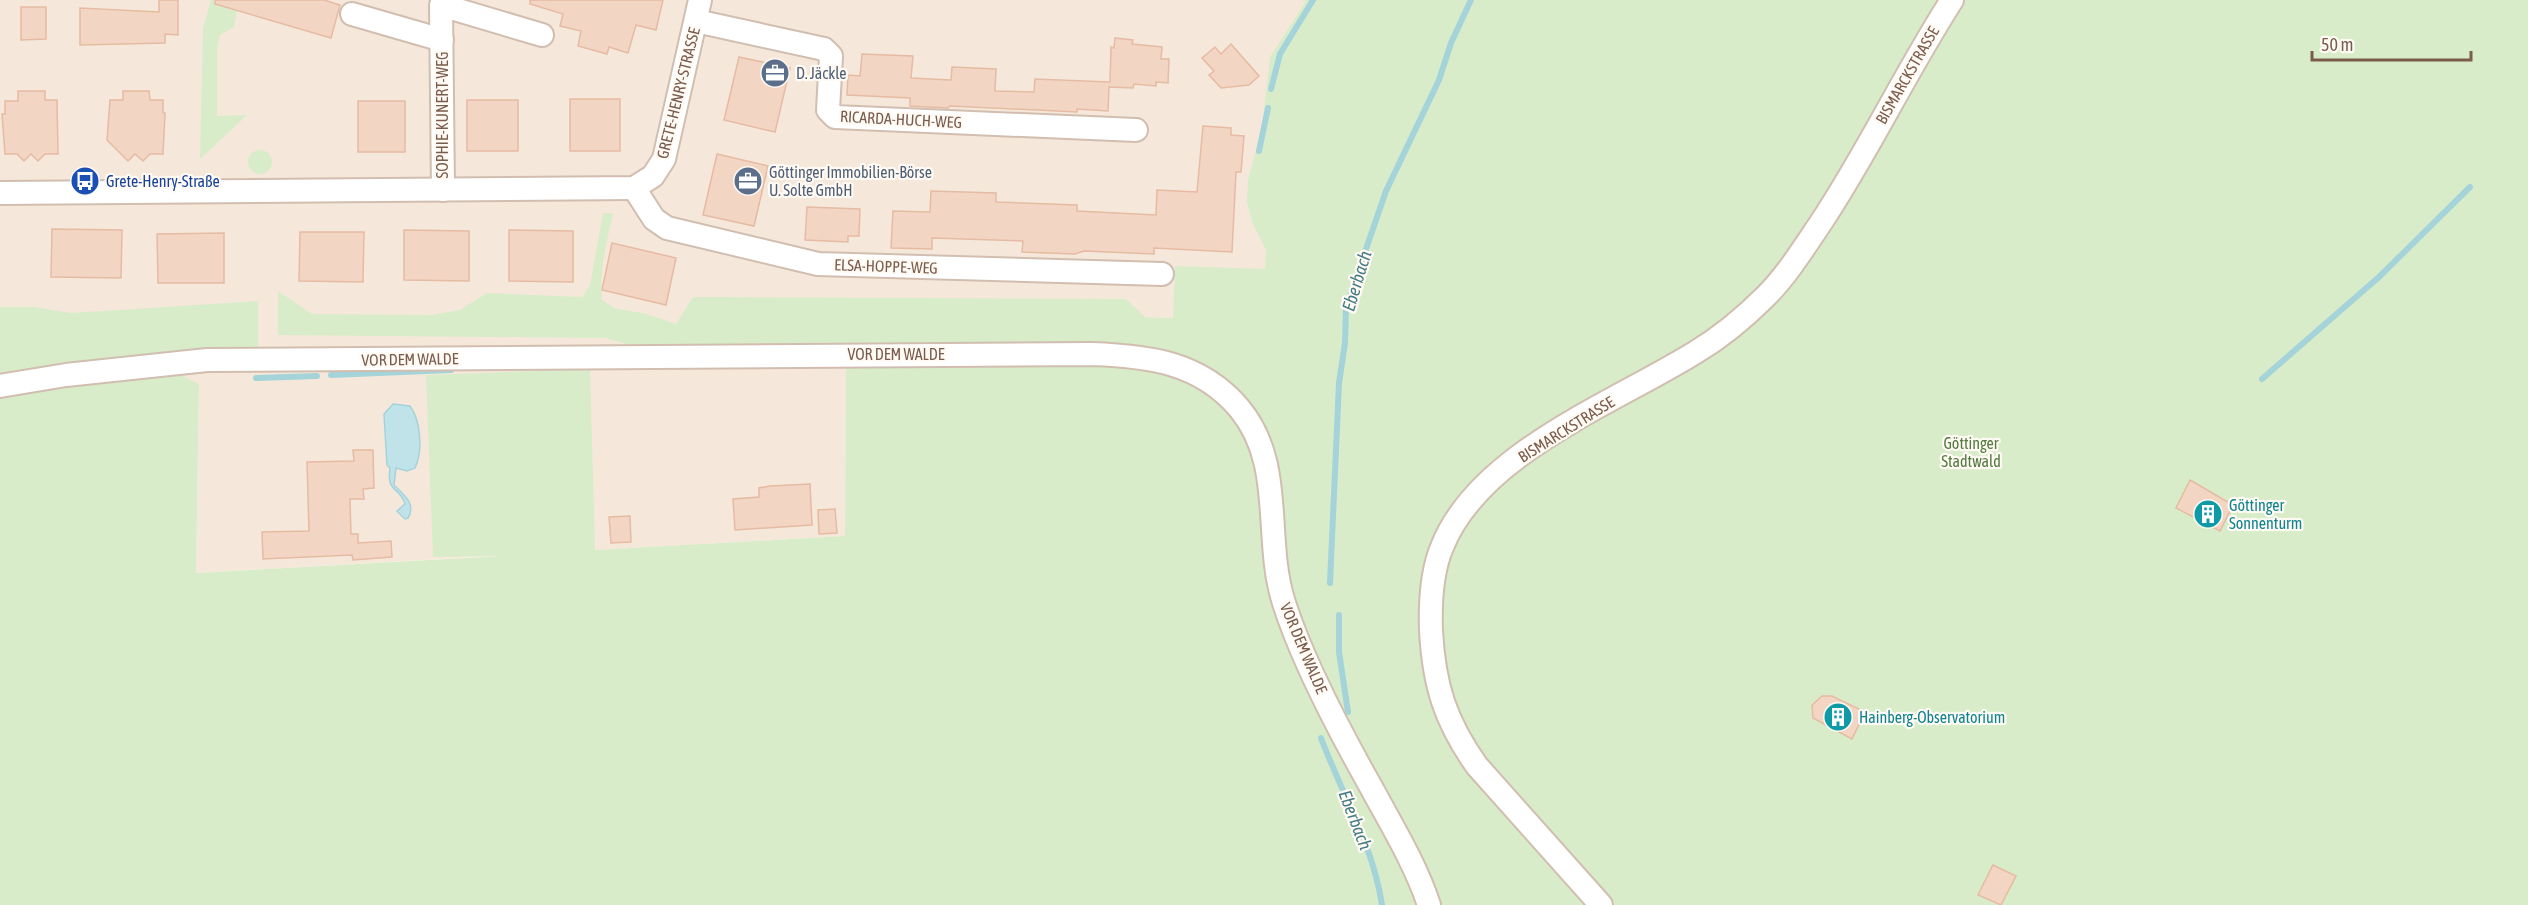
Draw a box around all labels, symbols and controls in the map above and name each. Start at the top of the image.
street label: BISMARCKSTRASSE [1872,23,1942,127]
scale bar [2312,24,2471,62]
street label: GRETE-HENRY-STRASSE [653,25,703,160]
text: 50 m [2321,34,2353,55]
street label: SOPHIE-KUNERT-WEG [433,52,451,178]
office icon: D. Jäckle [759,57,791,89]
place label: D. Jäckle [796,64,847,82]
street label: RICARDA-HUCH-WEG [840,107,962,131]
place label: Göttinger Immobilien-Börse U. Solte GmbH [769,163,932,199]
bus stop icon: Grete-Henry-Straße [69,165,101,197]
office icon: Göttinger Immobilien-Börse U. Solte GmbH [732,165,764,197]
place label: Grete-Henry-Straße [106,172,220,191]
water label: Eberbach [1337,248,1376,314]
street label: ELSA-HOPPE-WEG [834,255,938,277]
street label: VOR DEM WALDE [848,345,945,363]
street label: VOR DEM WALDE [361,349,459,369]
street label: BISMARCKSTRASSE [1515,392,1617,466]
park label: Göttinger Stadtwald [1941,434,2001,470]
place label: Göttinger Sonnenturm [2229,496,2302,532]
building icon: Göttinger Sonnenturm [2192,498,2224,530]
street label: VOR DEM WALDE [1277,600,1331,696]
building icon: Hainberg-Observatorium [1822,701,1854,733]
place label: Hainberg-Observatorium [1859,708,2005,727]
water label: Eberbach [1335,787,1376,853]

